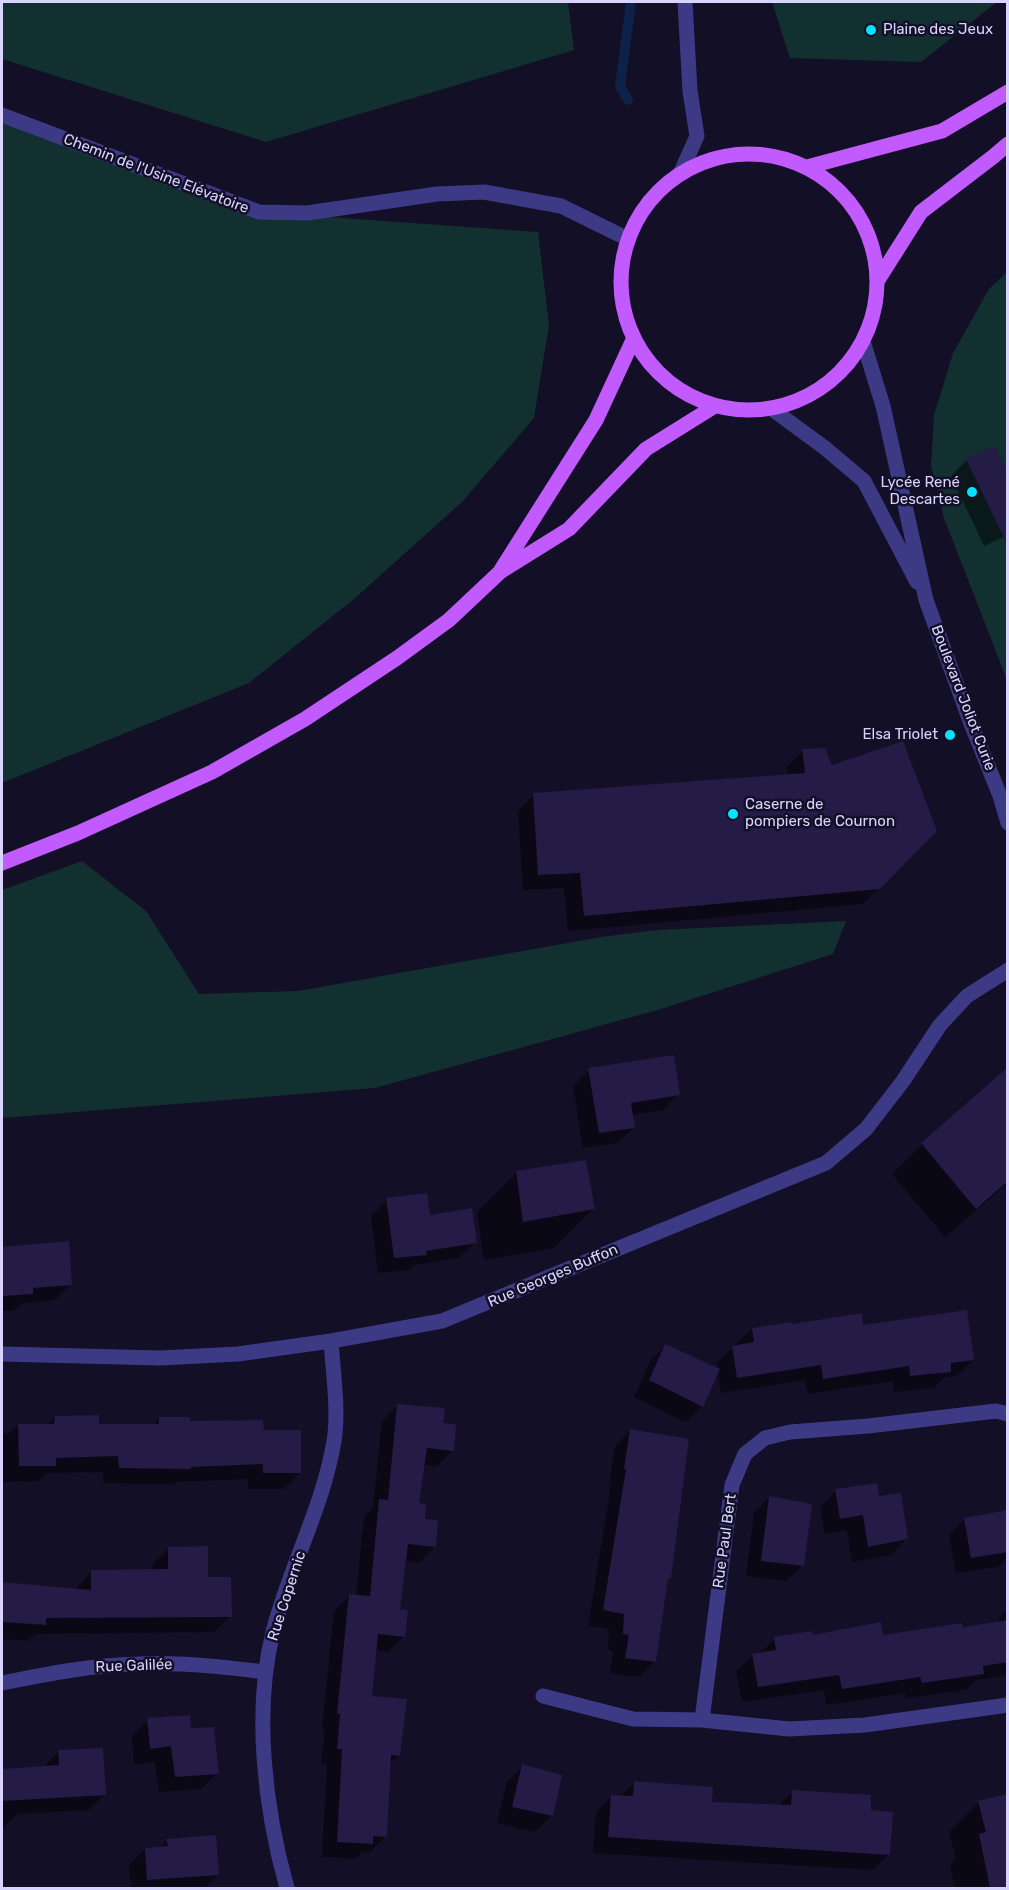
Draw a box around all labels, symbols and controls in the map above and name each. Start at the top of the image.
place label: Plaine des Jeux [883,21,993,39]
marker: Plaine des Jeux [864,23,878,37]
street label: Chemin de l'Usine Elévatoire [61,130,251,218]
place label: Lycée René Descartes [881,474,960,509]
marker: Lycée René Descartes [965,485,979,499]
street label: Boulevard Joliot Curie [927,623,999,773]
place label: Elsa Triolet [862,726,938,744]
marker: Elsa Triolet [943,728,957,742]
place label: Caserne de pompiers de Cournon [745,796,895,831]
marker: Caserne de pompiers de Cournon [726,807,740,821]
street label: Rue Georges Buffon [485,1240,621,1312]
street label: Rue Paul Bert [709,1493,741,1589]
street label: Rue Copernic [264,1549,310,1643]
street label: Rue Galilée [95,1656,173,1676]

